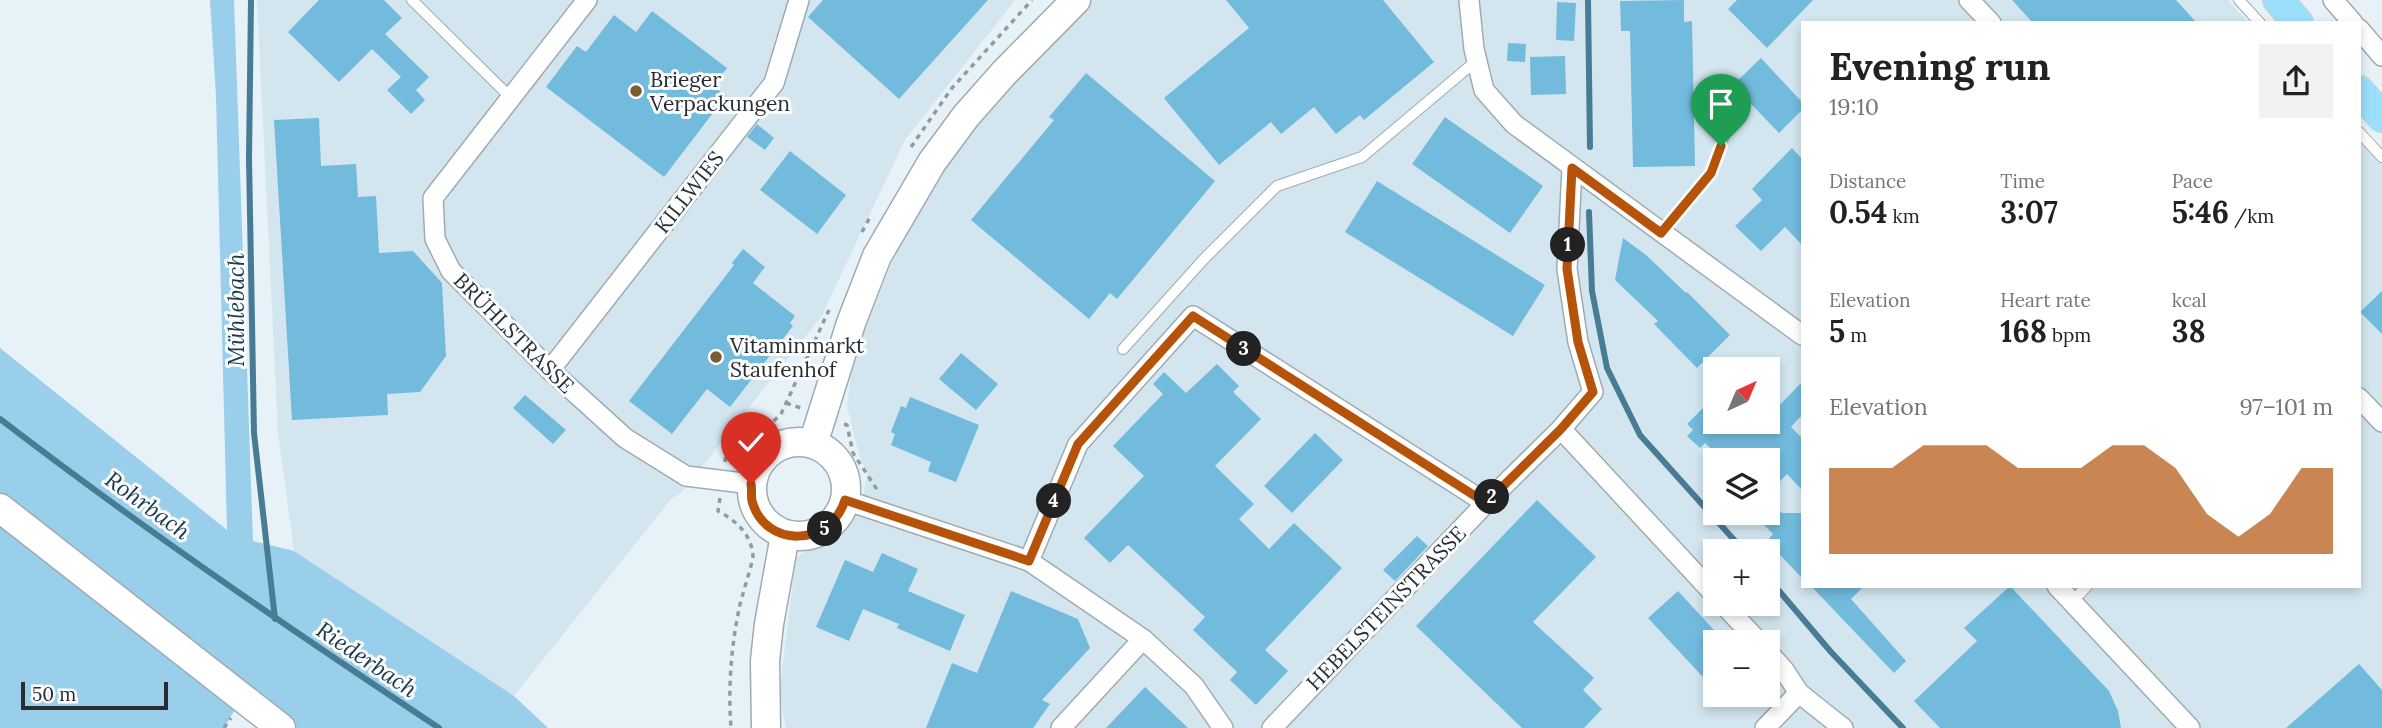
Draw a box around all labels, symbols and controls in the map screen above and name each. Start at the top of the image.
text: Evening run [1829,42,2051,90]
button: share [2259,44,2333,118]
place label: Brieger Verpackungen [649,66,790,117]
pin [1691,74,1751,146]
marker: Brieger Verpackungen [628,83,644,99]
icon: arrive [1702,85,1740,123]
text: 19:10 [1829,92,1879,121]
street label: KILLWIES [648,145,730,239]
text: Distance [1829,169,1906,193]
text: Time [2000,169,2045,193]
text: Pace [2172,169,2213,193]
text: 0.54 [1829,193,1888,231]
text: 3:07 [2000,193,2058,231]
text: 5:46 [2172,193,2229,231]
text: km [1888,204,1920,228]
text: /km [2229,204,2274,228]
pin: 1 [1550,228,1586,262]
text: 1 [1564,232,1571,256]
water label: Mühlebach [221,253,250,367]
street label: BRÜHLSTRASSE [448,267,580,399]
text: Elevation [1829,288,1911,312]
text: Heart rate [2000,288,2091,312]
text: kcal [2172,288,2207,312]
text: 5 [1829,312,1845,350]
text: 168 [2000,312,2047,350]
text: 38 [2172,312,2206,350]
text: m [1845,323,1867,347]
text: bpm [2047,323,2091,347]
place label: Vitaminmarkt Staufenhof [729,332,865,383]
pin: 3 [1226,332,1262,366]
text: 3 [1238,336,1249,360]
marker: Vitaminmarkt Staufenhof [708,349,724,365]
north arrow [1703,357,1780,434]
map controls [1703,357,1780,707]
text: Elevation [1829,392,1928,421]
text: 97–101 m [2239,392,2333,421]
pin [721,412,781,484]
icon: check [732,423,770,461]
button: layers [1703,448,1780,525]
water label: Rohrbach [100,464,196,546]
pin: 2 [1474,480,1510,514]
pin: 4 [1036,484,1072,518]
text: 2 [1486,484,1497,508]
text: 4 [1048,488,1059,512]
pin: 5 [808,512,842,546]
text: 5 [819,516,830,540]
street label: HEBELSTEINSTRASSE [1300,520,1472,696]
button: + [1703,539,1780,616]
water label: Riederbach [311,615,423,703]
button: − [1703,630,1780,707]
scale bar [21,679,168,711]
text: 50 m [32,682,76,706]

